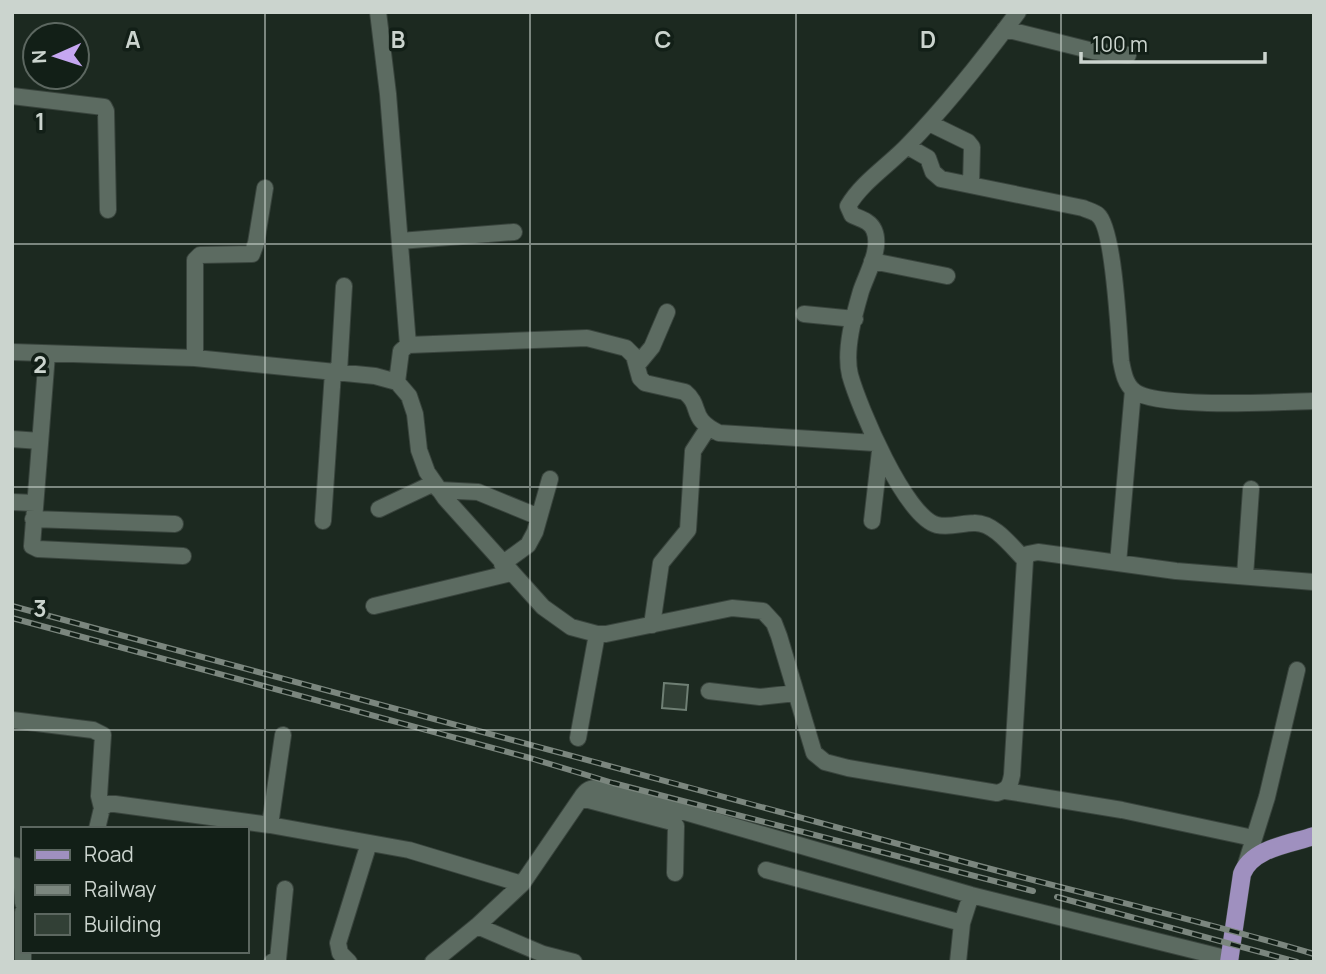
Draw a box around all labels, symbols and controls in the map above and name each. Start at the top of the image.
north arrow [21,21,91,91]
scale bar [1081,21,1265,65]
text: A [125,23,141,55]
text: B [391,23,405,55]
text: C [655,23,672,55]
text: D [920,23,936,55]
text: 100 m [1092,30,1148,58]
text: N [26,49,52,64]
text: 1 [35,105,45,137]
text: 2 [33,348,47,380]
text: 3 [33,592,47,624]
legend [21,827,248,953]
text: Road [84,840,134,868]
text: Railway [84,875,156,903]
text: Building [84,910,161,938]

